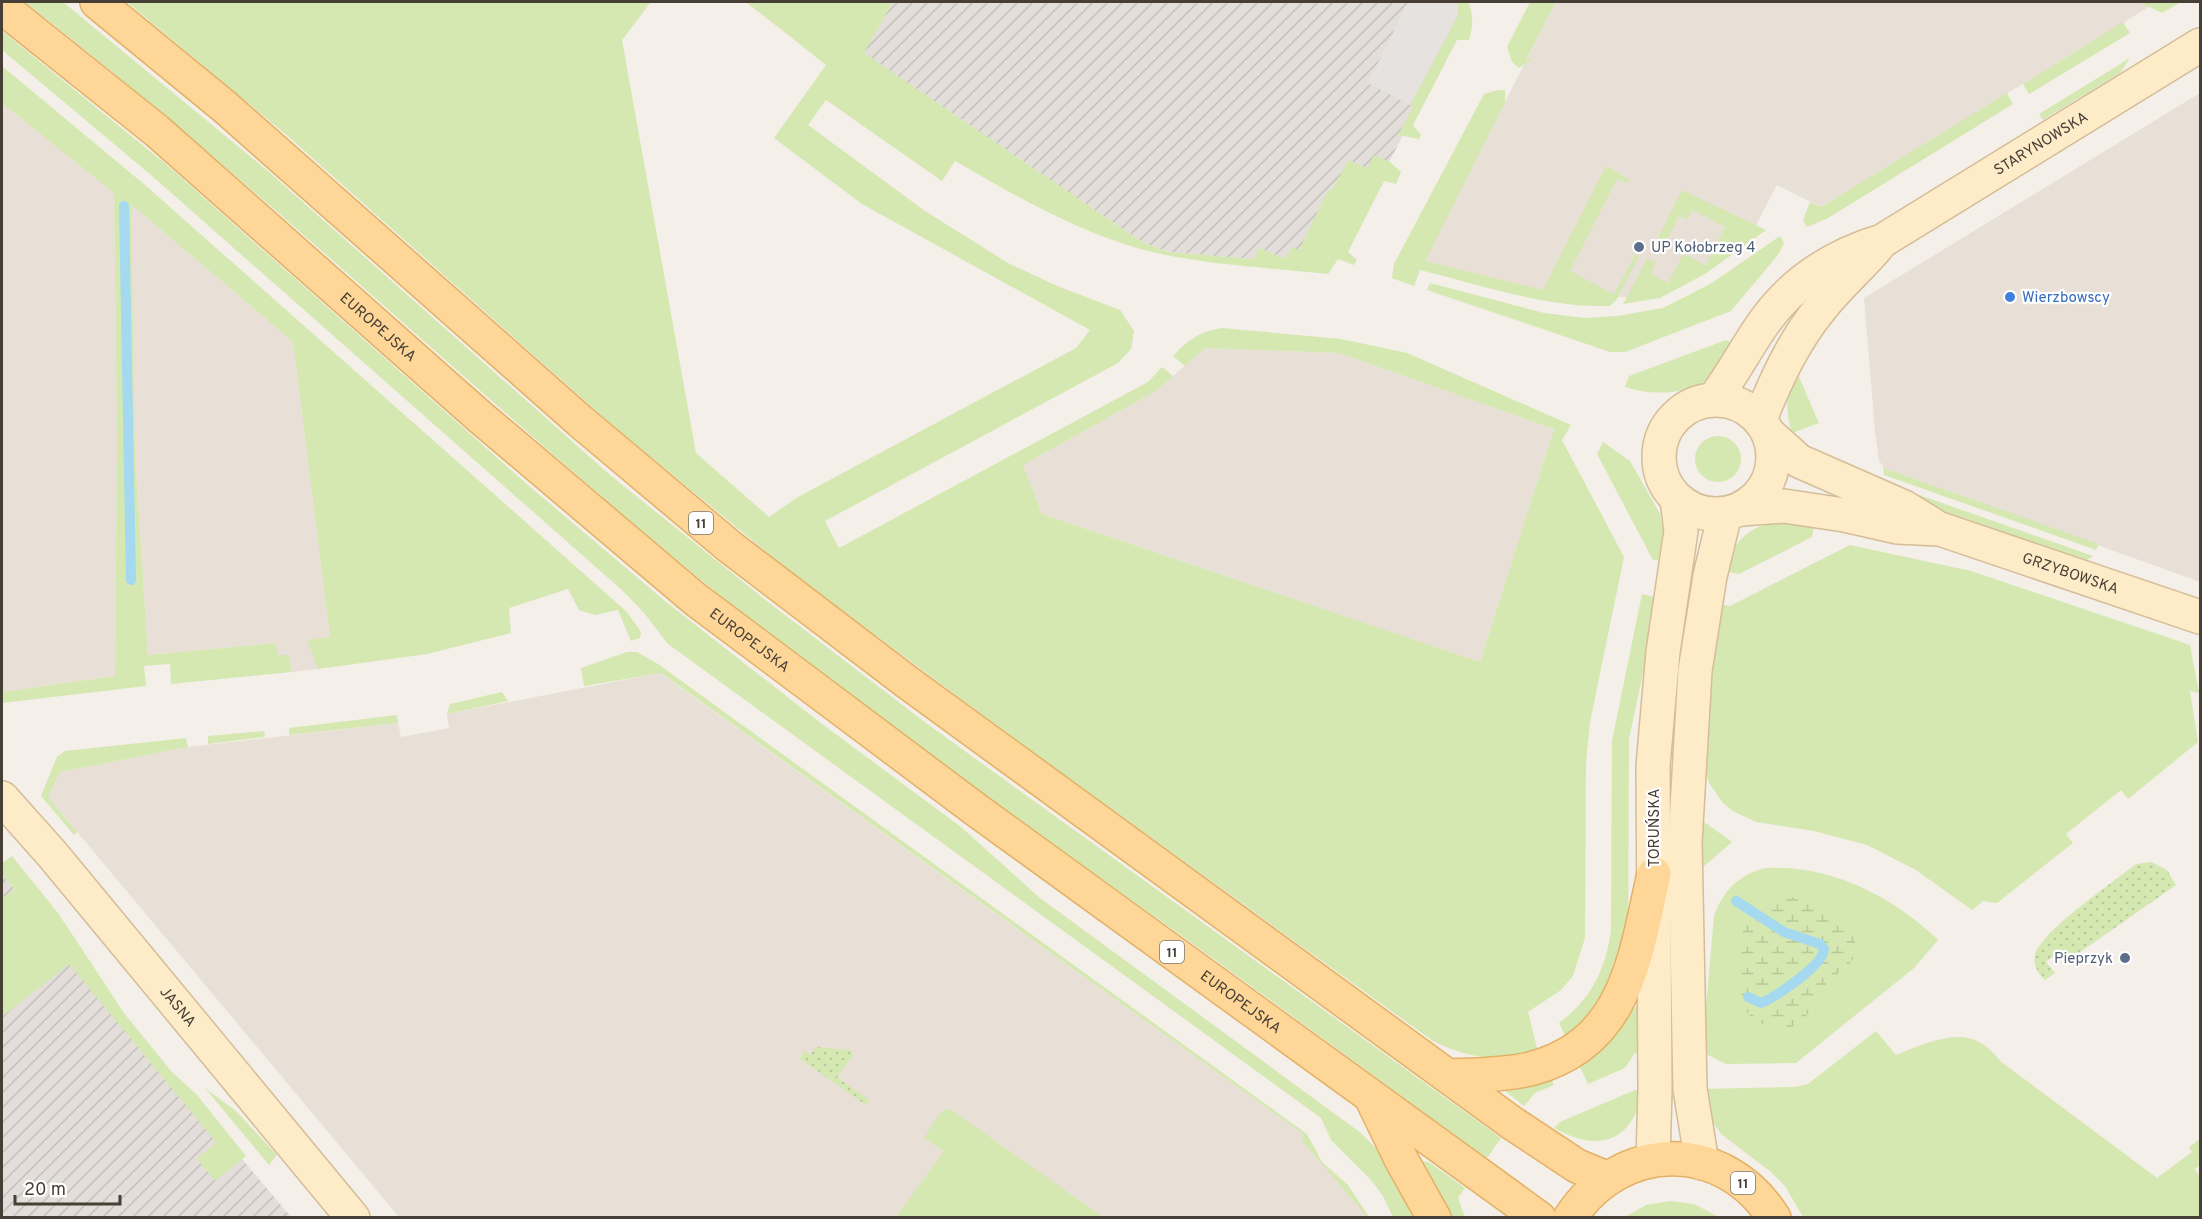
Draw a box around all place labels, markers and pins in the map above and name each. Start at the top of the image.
place label: UP Kołobrzeg 4 [1651,239,1756,258]
marker: UP Kołobrzeg 4 [1632,240,1646,254]
place label: Wierzbowscy [2022,289,2110,308]
marker: Wierzbowscy [2003,290,2017,304]
place label: Pieprzyk [2054,950,2113,969]
marker: Pieprzyk [2118,951,2132,965]

